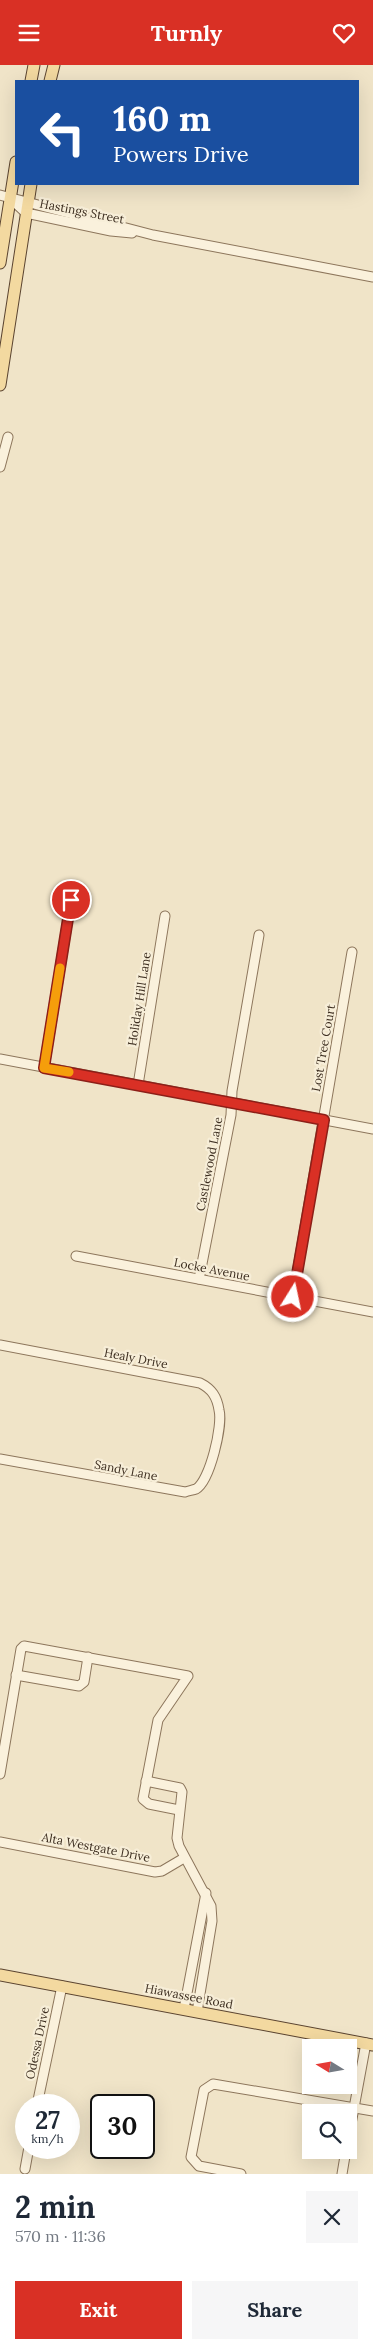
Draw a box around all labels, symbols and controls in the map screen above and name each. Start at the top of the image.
icon: menu [15,19,43,47]
text: Turnly [151,19,222,47]
icon: heart [330,19,358,47]
text: 160 m [113,96,211,141]
icon: left [30,100,95,165]
text: Powers Drive [113,140,249,168]
street label: Hastings Street [39,195,126,227]
pin [50,879,92,921]
icon: arrive [57,886,85,914]
street label: Holiday Hill Lane [124,950,154,1047]
street label: Lost Tree Court [308,1003,338,1093]
street label: Castlewood Lane [193,1115,226,1212]
street label: Locke Avenue [173,1254,252,1284]
position arrow [266,1270,318,1322]
street label: Healy Drive [103,1344,170,1372]
street label: Sandy Lane [93,1457,159,1484]
street label: Alta Westgate Drive [40,1829,152,1865]
street label: Hiawassee Road [144,1980,234,2012]
street label: Odessa Drive [22,2005,52,2081]
north arrow [302,2039,358,2094]
map controls [302,2039,357,2159]
speed limit sign: 30 [90,2094,155,2159]
text: 27 [35,2104,60,2136]
button: search [302,2104,357,2159]
text: km/h [31,2131,64,2146]
text: 2 min [15,2188,95,2226]
button: close [306,2191,358,2243]
text: 570 m · 11:36 [15,2226,106,2246]
button: Exit [15,2281,182,2339]
button: Share [192,2281,358,2339]

